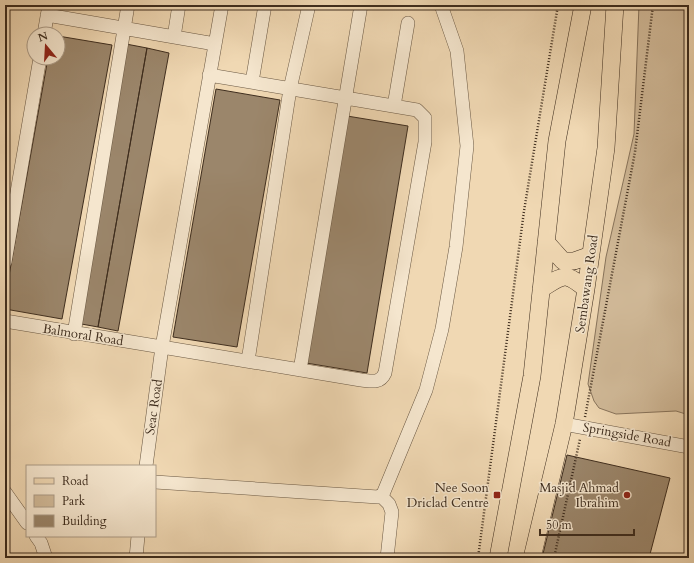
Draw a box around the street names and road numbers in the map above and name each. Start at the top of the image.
street label: Sembawang Road [571,234,603,334]
street label: Balmoral Road [41,320,125,350]
street label: Seac Road [141,378,167,436]
street label: Springside Road [581,418,673,452]

